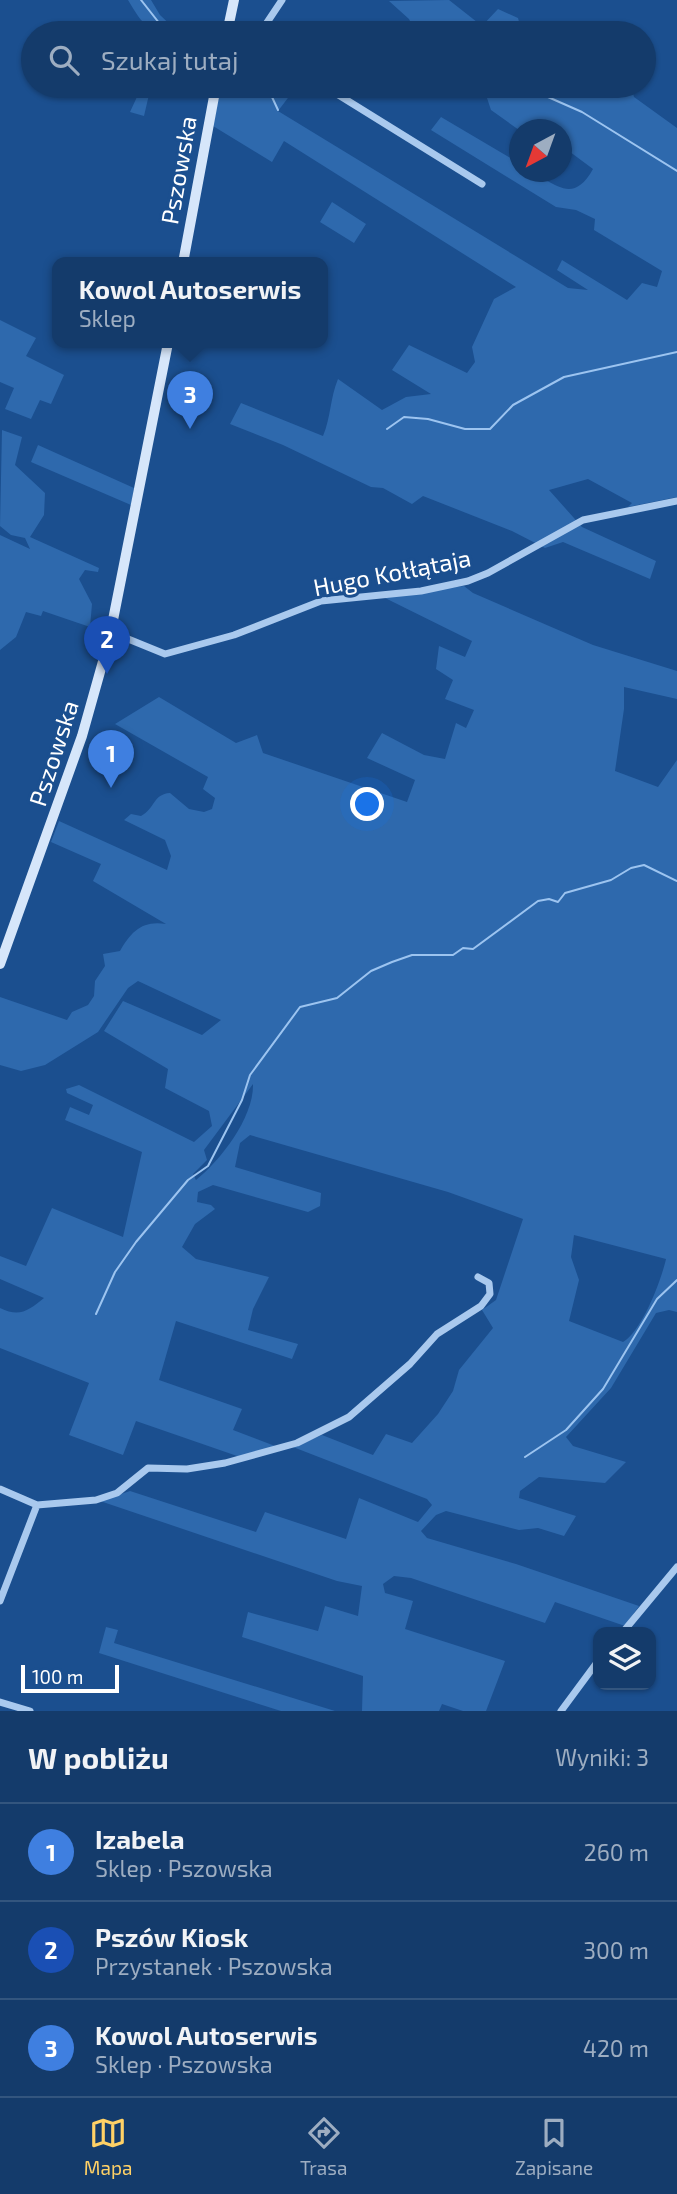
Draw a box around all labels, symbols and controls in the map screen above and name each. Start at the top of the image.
search box [21,21,656,98]
icon: search [45,41,83,79]
text: Szukaj tutaj [101,44,238,75]
street label: Pszowska [154,114,202,226]
north arrow [509,119,572,182]
popup [52,257,328,348]
text: Kowol Autoserwis [79,273,301,304]
text: Sklep [79,304,136,332]
pin: 3 [167,371,213,429]
street label: Hugo Kołłątaja [311,543,473,601]
pin: 2 [84,616,130,674]
street label: Pszowska [22,696,84,810]
pin: 1 [88,730,134,788]
your location [350,787,384,821]
map controls [593,1627,656,1690]
button: layers [593,1627,656,1690]
scale bar [21,1662,119,1694]
text: 100 m [32,1665,83,1688]
text: W pobliżu [28,1739,169,1775]
text: Wyniki: 3 [555,1743,649,1771]
text: Izabela [95,1823,185,1854]
text: 1 [46,1838,56,1866]
text: 260 m [584,1838,649,1866]
text: Sklep · Pszowska [95,1854,273,1882]
text: Pszów Kiosk [95,1921,248,1952]
text: 2 [44,1936,58,1964]
text: 300 m [583,1936,649,1964]
text: Przystanek · Pszowska [95,1952,333,1980]
text: Kowol Autoserwis [95,2019,318,2050]
text: 3 [44,2034,58,2062]
text: 420 m [583,2034,649,2062]
text: Sklep · Pszowska [95,2050,273,2078]
tab: Mapa [84,2114,132,2179]
tab: Trasa [300,2114,347,2179]
tab: Zapisane [515,2114,593,2179]

